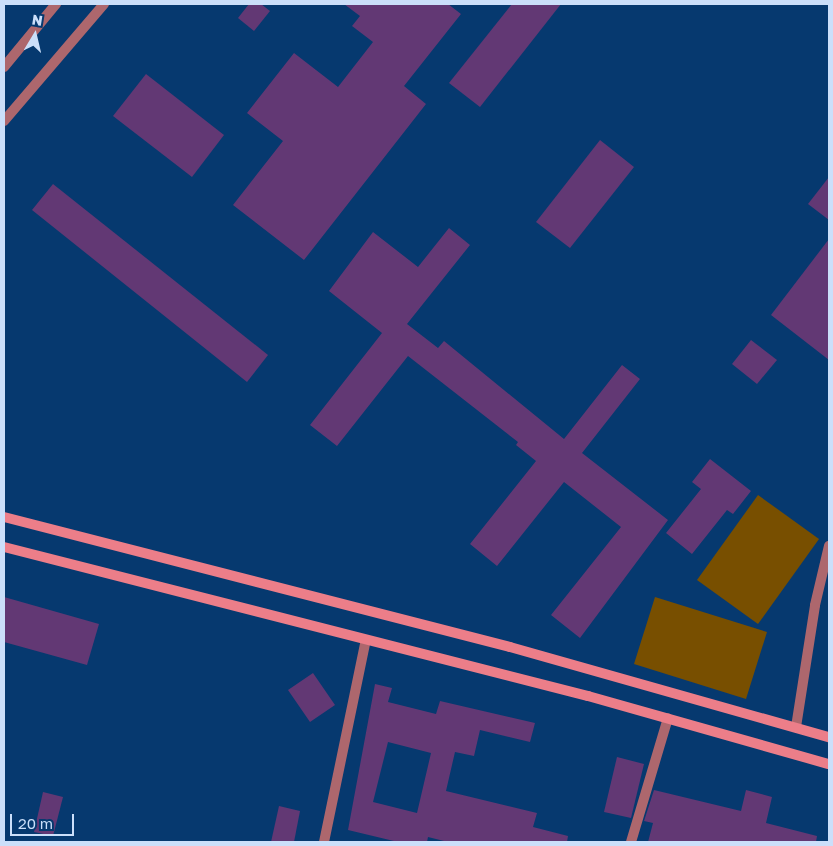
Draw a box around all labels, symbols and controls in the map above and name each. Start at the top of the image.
north arrow [10,10,60,60]
text: N [31,10,44,29]
scale bar [12,804,76,836]
text: 20 m [18,814,53,832]

